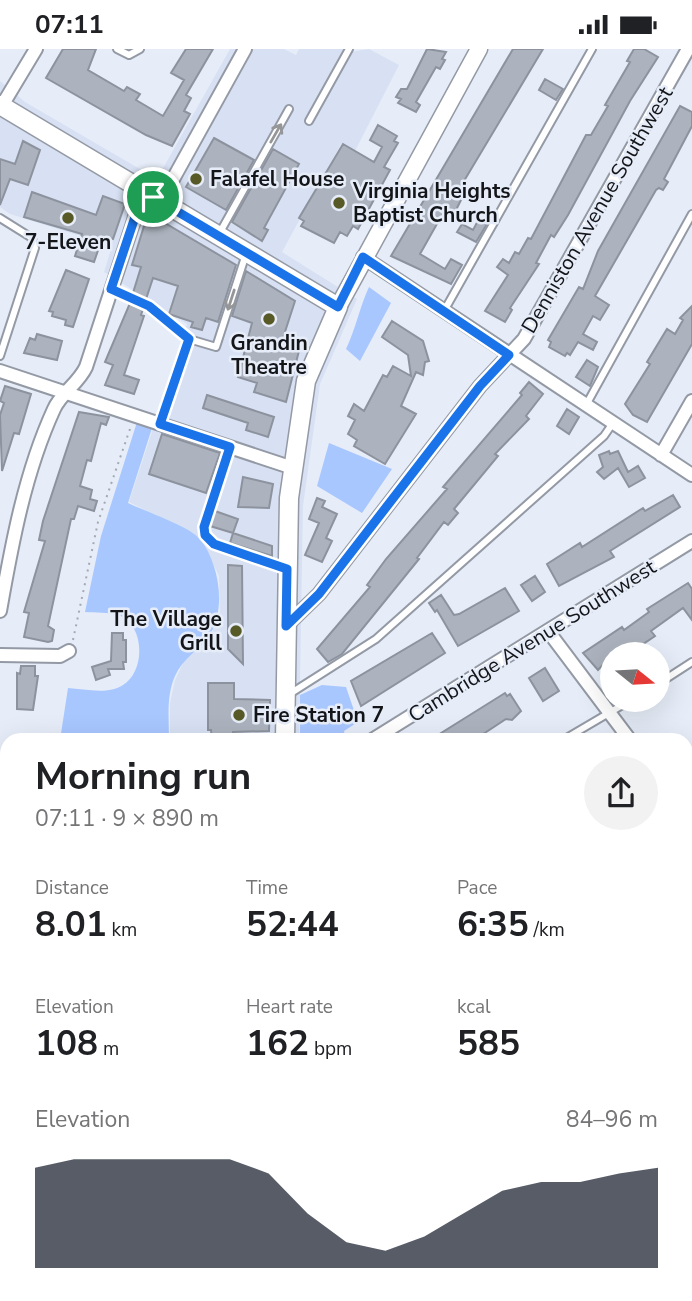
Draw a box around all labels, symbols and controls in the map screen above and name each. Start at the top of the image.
text: 07:11 [35,7,104,42]
street label: Denniston Avenue Southwest [515,81,679,338]
one-way arrow [269,124,283,144]
place label: Falafel House [210,165,344,193]
pin [123,167,183,227]
marker: Falafel House [188,171,204,187]
place label: Virginia Heights Baptist Church [352,177,510,229]
icon: arrive [134,178,172,216]
marker: Virginia Heights Baptist Church [331,195,347,211]
marker: 7-Eleven [60,210,76,226]
place label: 7-Eleven [25,228,111,256]
one-way arrow [224,288,236,310]
marker: Grandin Theatre [261,311,277,327]
place label: Grandin Theatre [230,329,308,381]
street label: Cambridge Avenue Southwest [403,553,662,729]
place label: The Village Grill [110,605,222,657]
marker: The Village Grill [228,623,244,639]
north arrow [600,642,670,712]
map controls [600,642,670,712]
place label: Fire Station 7 [253,701,384,729]
marker: Fire Station 7 [231,707,247,723]
text: Morning run [35,751,251,802]
button: share [584,756,658,830]
text: 07:11 · 9 × 890 m [35,803,219,834]
text: Distance [35,875,109,901]
text: Time [246,875,288,901]
text: Pace [457,875,497,901]
text: 8.01 [35,901,107,948]
text: 52:44 [246,901,339,948]
text: 6:35 [457,901,529,948]
text: km [107,917,137,943]
text: /km [529,917,565,943]
text: Elevation [35,994,114,1020]
text: Heart rate [246,994,333,1020]
text: kcal [457,994,491,1020]
text: 108 [35,1020,98,1067]
text: 162 [246,1020,309,1067]
text: 585 [457,1020,520,1067]
text: m [98,1036,119,1062]
text: bpm [309,1036,352,1062]
text: Elevation [35,1104,130,1135]
text: 84–96 m [566,1104,658,1135]

